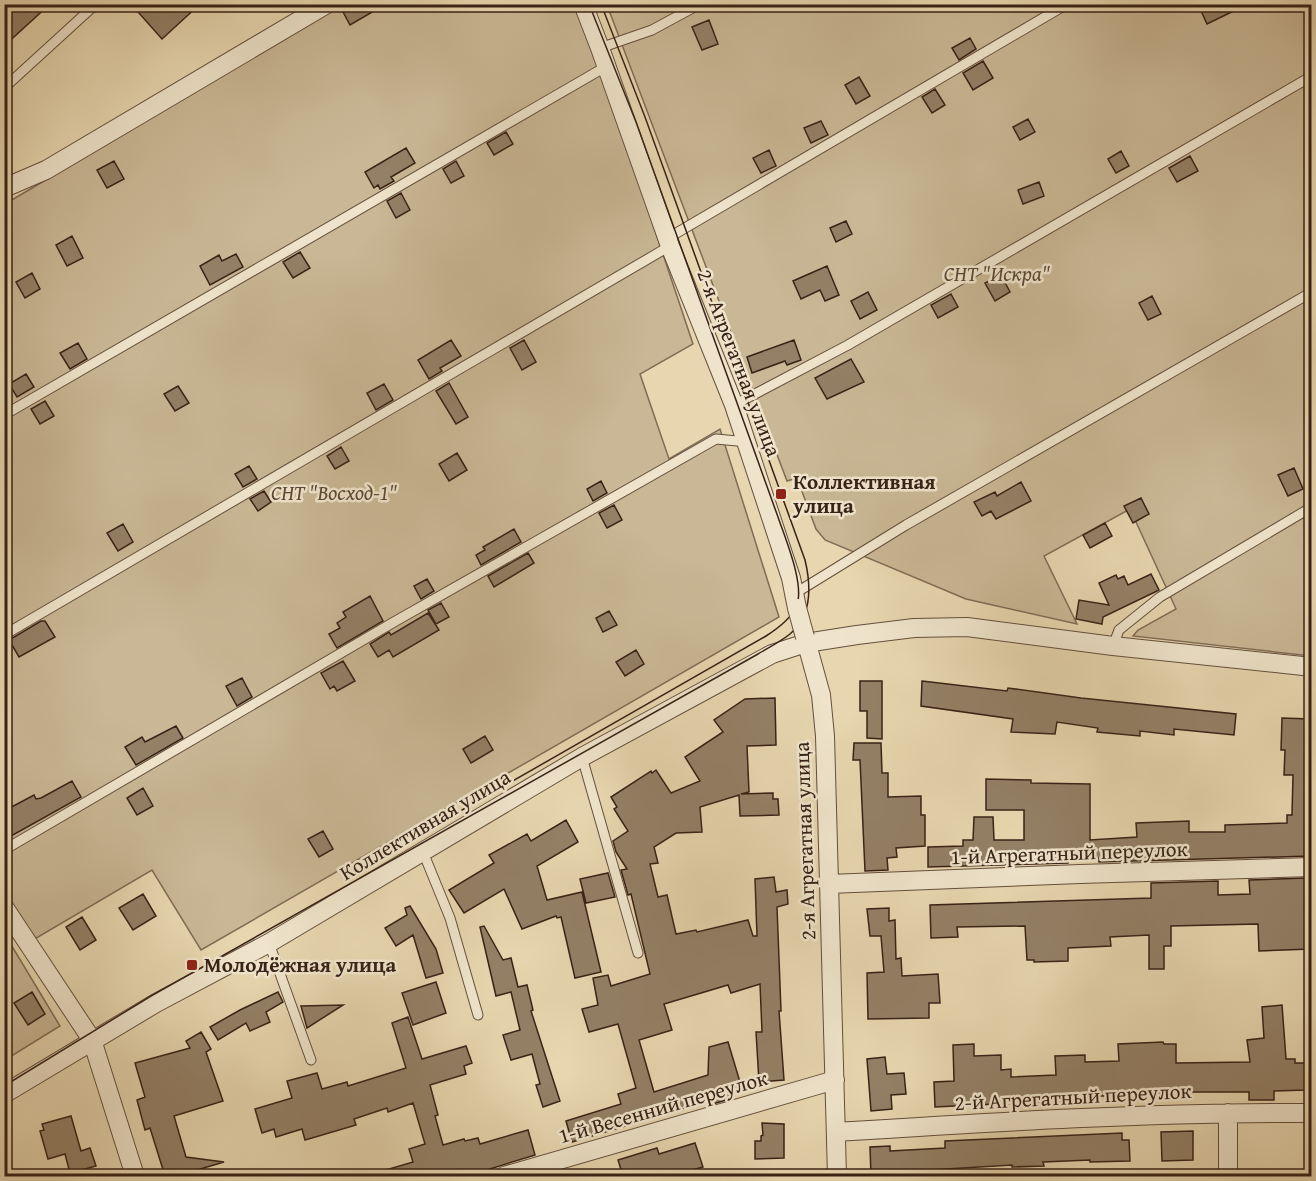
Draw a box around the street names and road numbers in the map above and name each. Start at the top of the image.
street label: 2-я Агрегатная улица [689,265,790,461]
street label: 2-я Агрегатная улица [786,741,823,941]
street label: Коллективная улица [333,761,516,888]
street label: 1-й Агрегатный переулок [950,833,1188,872]
street label: 1-й Весенний переулок [555,1062,771,1151]
street label: 2-й Агрегатный переулок [954,1075,1192,1118]

